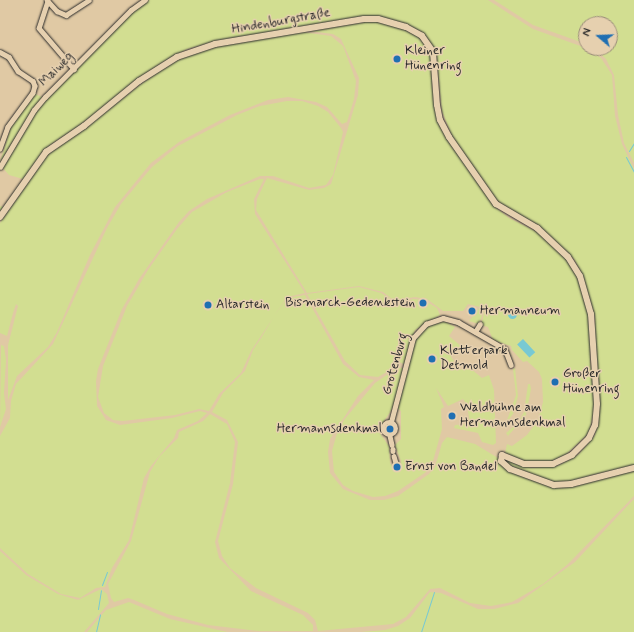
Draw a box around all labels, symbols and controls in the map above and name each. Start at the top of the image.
street label: Hindenburgstraße [231,6,331,38]
north arrow [578,16,618,56]
text: N [580,27,595,38]
place label: Kleiner Hünenring [405,44,462,75]
street label: Maiweg [36,49,78,91]
marker: Kleiner Hünenring [392,54,402,64]
place label: Bismarck-Gedenkstein [285,295,415,311]
place label: Altarstein [216,297,269,313]
marker: Bismarck-Gedenkstein [418,298,428,308]
marker: Altarstein [203,300,213,310]
place label: Hermanneum [480,303,560,319]
marker: Hermanneum [467,306,477,316]
street label: Grotenburg [380,331,412,397]
place label: Kletterpark Detmold [440,344,508,375]
marker: Kletterpark Detmold [427,354,437,364]
place label: Großer Hünenring [563,367,620,398]
marker: Großer Hünenring [550,377,560,387]
place label: Waldbühne am Hermannsdenkmal [460,401,565,432]
marker: Waldbühne am Hermannsdenkmal [447,411,457,421]
place label: Hermannsdenkmal [277,421,382,437]
marker: Hermannsdenkmal [385,424,395,434]
place label: Ernst von Bandel [405,459,498,475]
marker: Ernst von Bandel [392,462,402,472]

